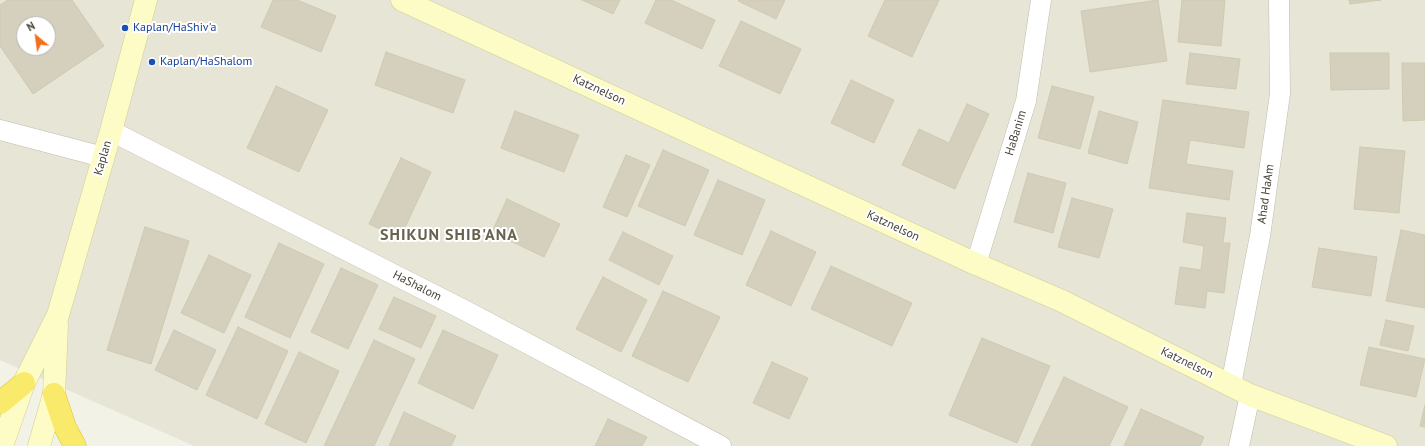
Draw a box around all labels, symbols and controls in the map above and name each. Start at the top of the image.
north arrow [16,16,56,56]
text: N [24,19,37,34]
place label: Kaplan/HaShiv'a [133,21,216,35]
marker: Kaplan/HaShiv'a [120,23,130,33]
place label: Kaplan/HaShalom [160,55,252,69]
marker: Kaplan/HaShalom [147,57,157,67]
street label: Katznelson [570,72,628,108]
street label: HaBanim [1002,109,1030,157]
street label: Kaplan [91,139,115,177]
street label: Ahad HaAm [1255,163,1277,225]
street label: Katznelson [864,208,922,244]
district label: SHIKUN SHIB'ANA [380,225,518,245]
street label: HaShalom [390,268,444,304]
street label: Katznelson [1158,344,1216,382]

